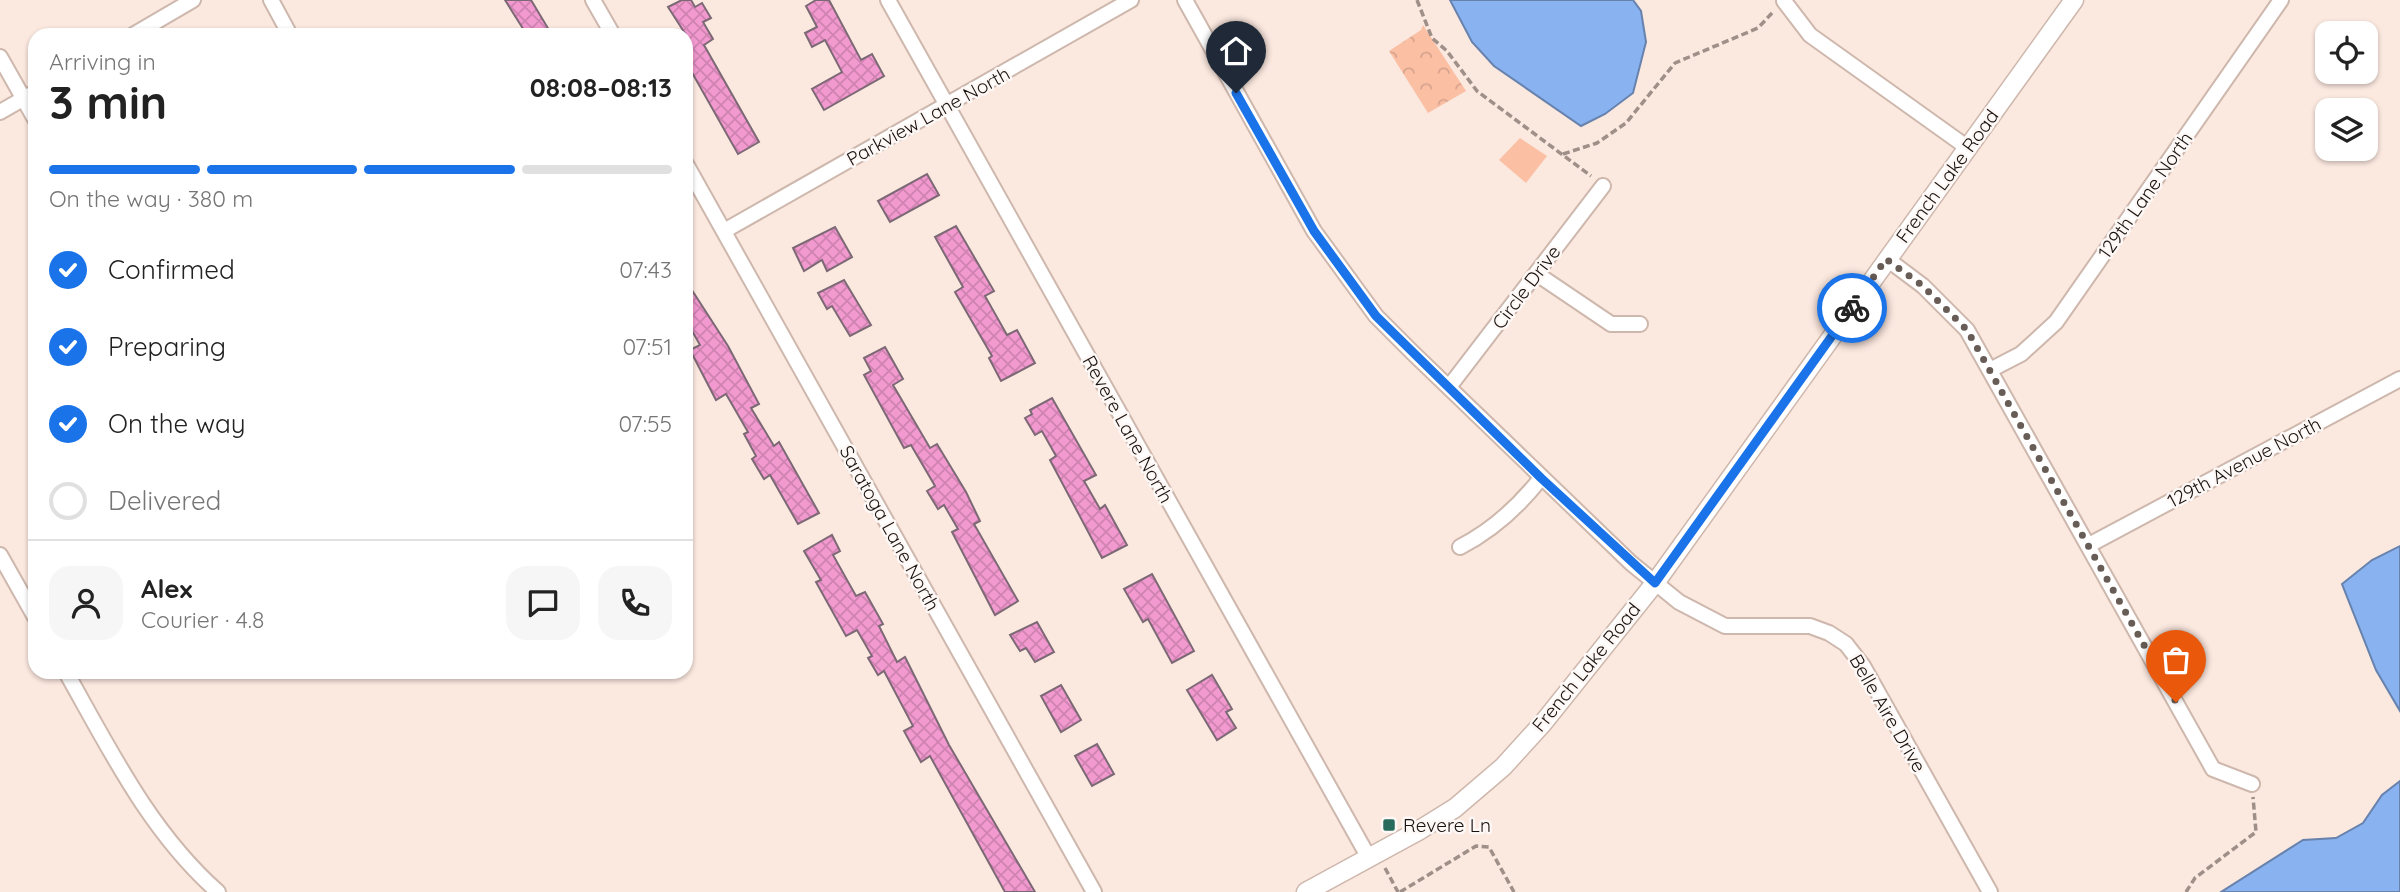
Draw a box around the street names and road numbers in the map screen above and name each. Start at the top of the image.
street label: Parkview Lane North [842,61,1014,171]
street label: French Lake Road [1890,104,2004,248]
street label: 129th Lane North [2092,127,2198,263]
street label: Circle Drive [1487,240,1565,334]
street label: Revere Lane North [1077,351,1179,507]
street label: 129th Avenue North [2163,411,2325,513]
street label: Saratoga Lane North [835,441,945,615]
street label: French Lake Road [1527,597,1645,737]
street label: Belle Aire Drive [1844,650,1932,776]

